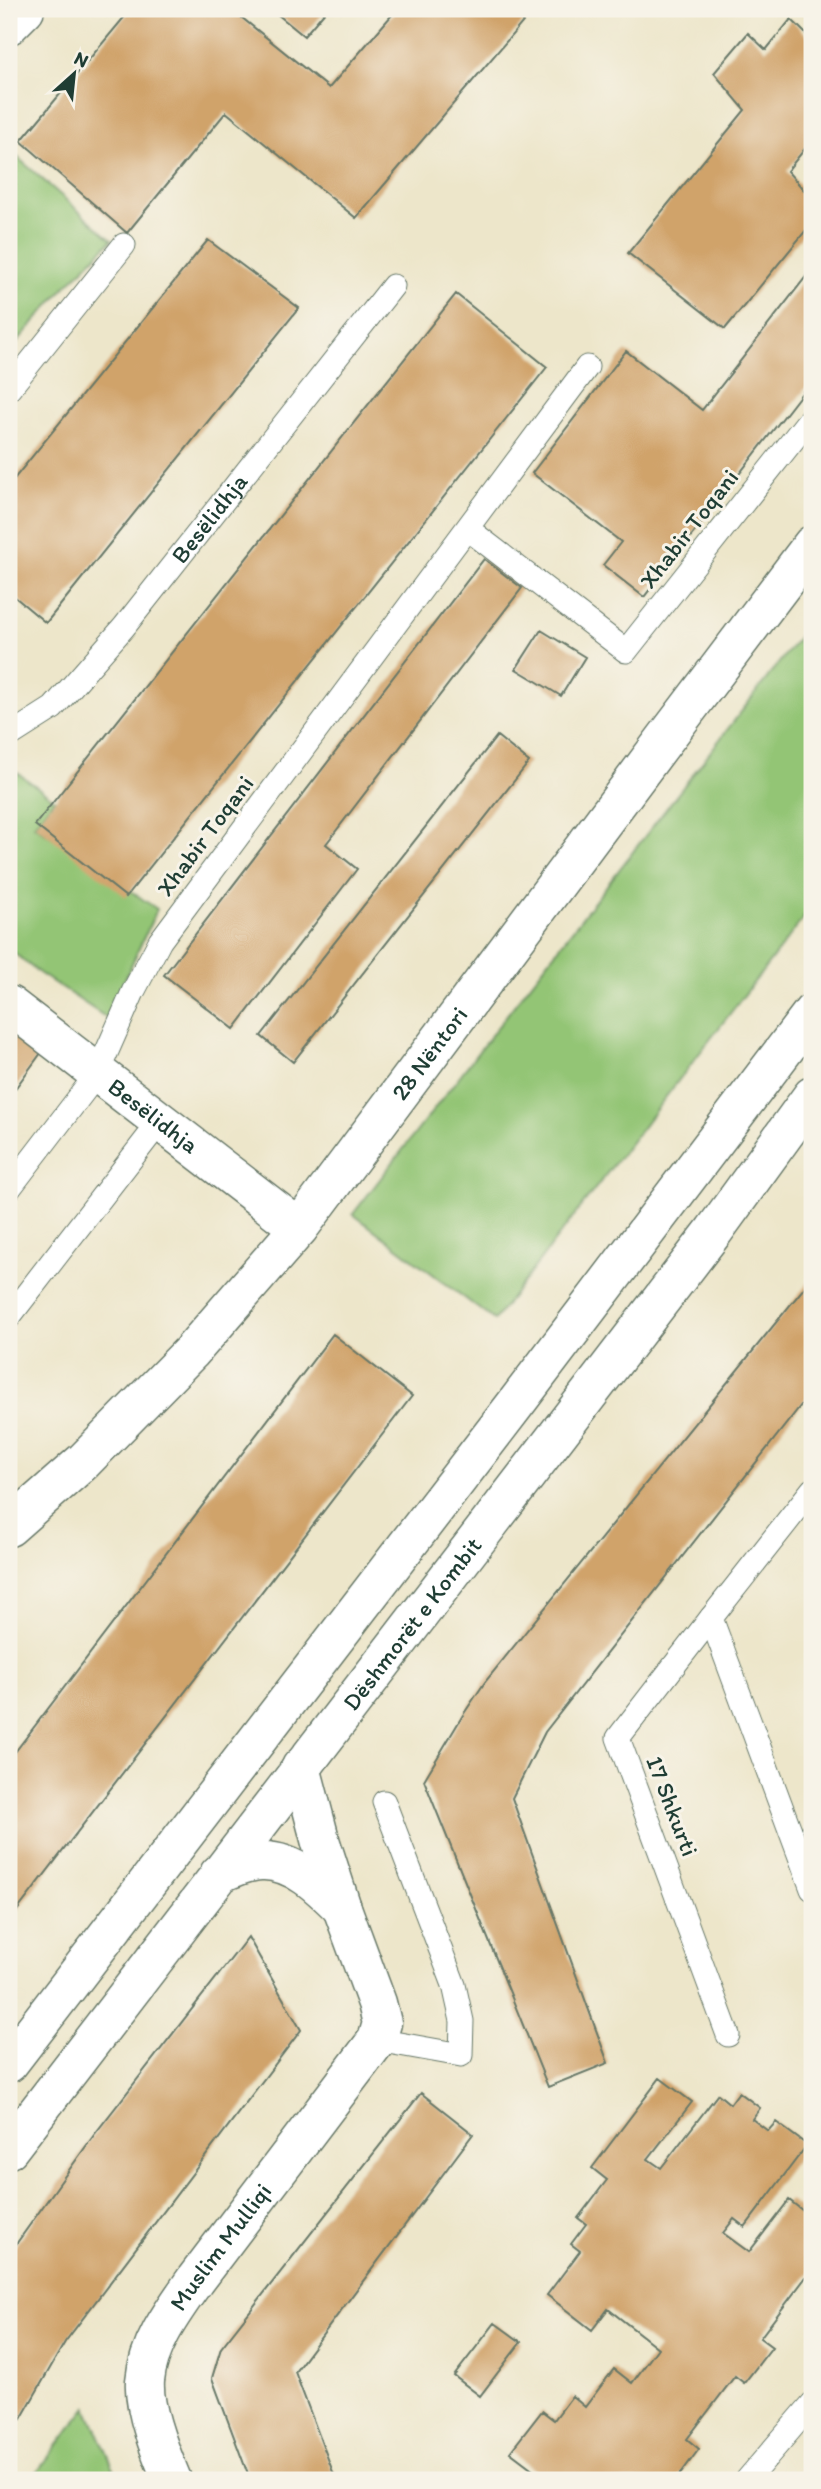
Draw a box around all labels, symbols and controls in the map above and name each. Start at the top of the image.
north arrow [38,38,108,108]
text: N [71,46,92,72]
street label: Xhabir Toqani [633,463,744,594]
street label: Besëlidhja [165,467,254,569]
street label: Xhabir Toqani [150,770,259,902]
street label: 28 Nëntori [385,1001,474,1106]
street label: Besëlidhja [103,1072,205,1160]
street label: Dëshmorët e Kombit [336,1531,487,1716]
street label: 17 Shkurti [640,1752,705,1860]
street label: Muslim Mulliqi [163,2177,277,2316]

